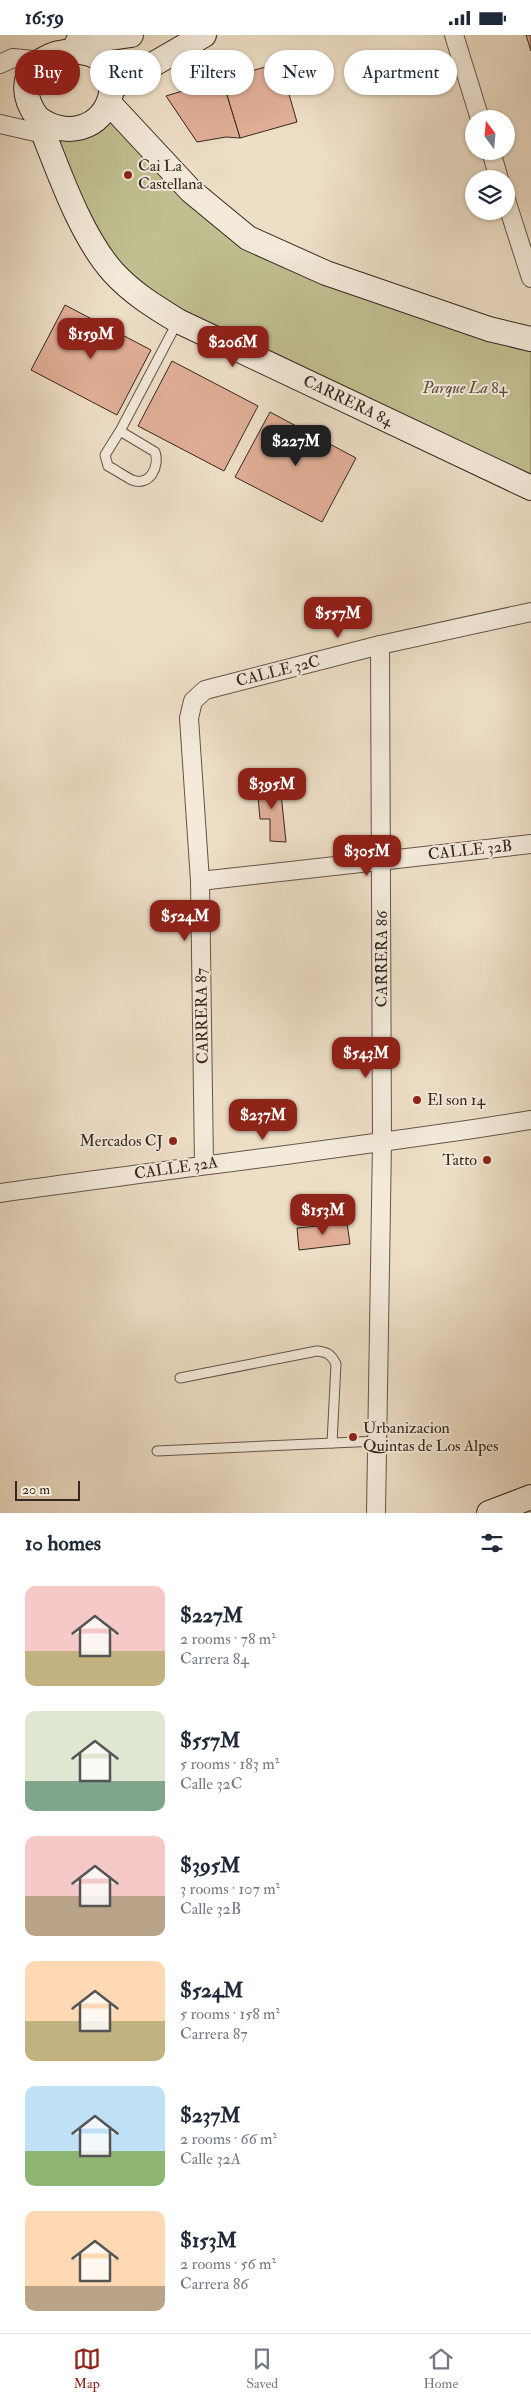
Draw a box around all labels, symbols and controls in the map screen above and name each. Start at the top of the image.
text: 16:59 [25,6,64,30]
chip: Buy [15,50,80,95]
chip: Rent [90,50,161,95]
chip: Filters [171,50,254,95]
chip: New [264,50,334,95]
chip: Apartment [344,50,457,95]
north arrow [465,110,515,160]
map controls [465,110,515,220]
place label: Cai La Castellana [138,156,204,194]
marker: Cai La Castellana [122,169,134,181]
button: layers [465,170,515,220]
pin: $159M [56,317,126,360]
text: $159M [68,324,114,344]
pin: $206M [198,325,268,368]
text: $206M [209,332,257,352]
street label: CARRERA 84 [300,371,397,432]
park label: Parque La 84 [422,378,509,398]
pin: $227M [261,425,331,467]
text: $227M [272,431,320,451]
pin: $557M [303,597,373,639]
text: $557M [315,603,361,623]
street label: CALLE 32C [234,651,322,691]
pin: $395M [237,767,307,810]
text: $395M [249,774,295,794]
pin: $305M [332,835,402,877]
street label: CALLE 32B [427,836,513,864]
text: $305M [344,841,390,861]
pin: $524M [150,899,220,942]
text: $524M [161,906,209,926]
street label: CARRERA 86 [372,910,392,1007]
street label: CARRERA 87 [191,967,213,1064]
pin: $543M [331,1037,401,1079]
text: $543M [343,1043,389,1063]
place label: El son 14 [427,1090,487,1110]
marker: El son 14 [411,1094,423,1106]
pin: $237M [228,1099,298,1141]
text: $237M [240,1105,286,1125]
place label: Mercados CJ [79,1131,163,1152]
marker: Mercados CJ [167,1135,179,1147]
place label: Tatto [442,1150,477,1170]
street label: CALLE 32A [133,1152,219,1184]
marker: Tatto [481,1154,493,1166]
pin: $153M [288,1193,358,1236]
text: $153M [301,1200,345,1220]
place label: Urbanizacion Quintas de Los Alpes [363,1418,498,1457]
marker: Urbanizacion Quintas de Los Alpes [347,1431,359,1443]
scale bar [15,1478,80,1501]
text: 20 m [22,1481,50,1498]
icon: filters [478,1529,506,1557]
text: 10 homes [25,1530,101,1557]
text: $227M [180,1602,243,1629]
icon: home [65,1606,125,1666]
text: 2 rooms · 78 m² [180,1629,276,1649]
text: Carrera 84 [180,1649,249,1669]
text: $557M [180,1727,240,1754]
icon: home [65,1731,125,1791]
text: 5 rooms · 183 m² [180,1754,279,1774]
text: Calle 32C [180,1774,242,1794]
text: $395M [180,1852,240,1879]
icon: home [65,1856,125,1916]
text: 3 rooms · 107 m² [180,1879,280,1899]
text: Calle 32B [180,1899,241,1919]
text: $524M [180,1977,243,2004]
icon: home [65,1981,125,2041]
text: 5 rooms · 158 m² [180,2004,280,2024]
text: Carrera 87 [180,2024,248,2044]
text: $237M [180,2102,241,2129]
icon: home [65,2106,125,2166]
text: 2 rooms · 66 m² [180,2129,277,2149]
text: Calle 32A [180,2149,241,2169]
text: $153M [180,2227,237,2254]
icon: home [65,2231,125,2291]
text: 2 rooms · 56 m² [180,2254,276,2274]
text: Carrera 86 [180,2274,248,2294]
tab: Map [73,2345,101,2392]
tab: Saved [246,2345,278,2392]
tab: Home [424,2345,458,2392]

